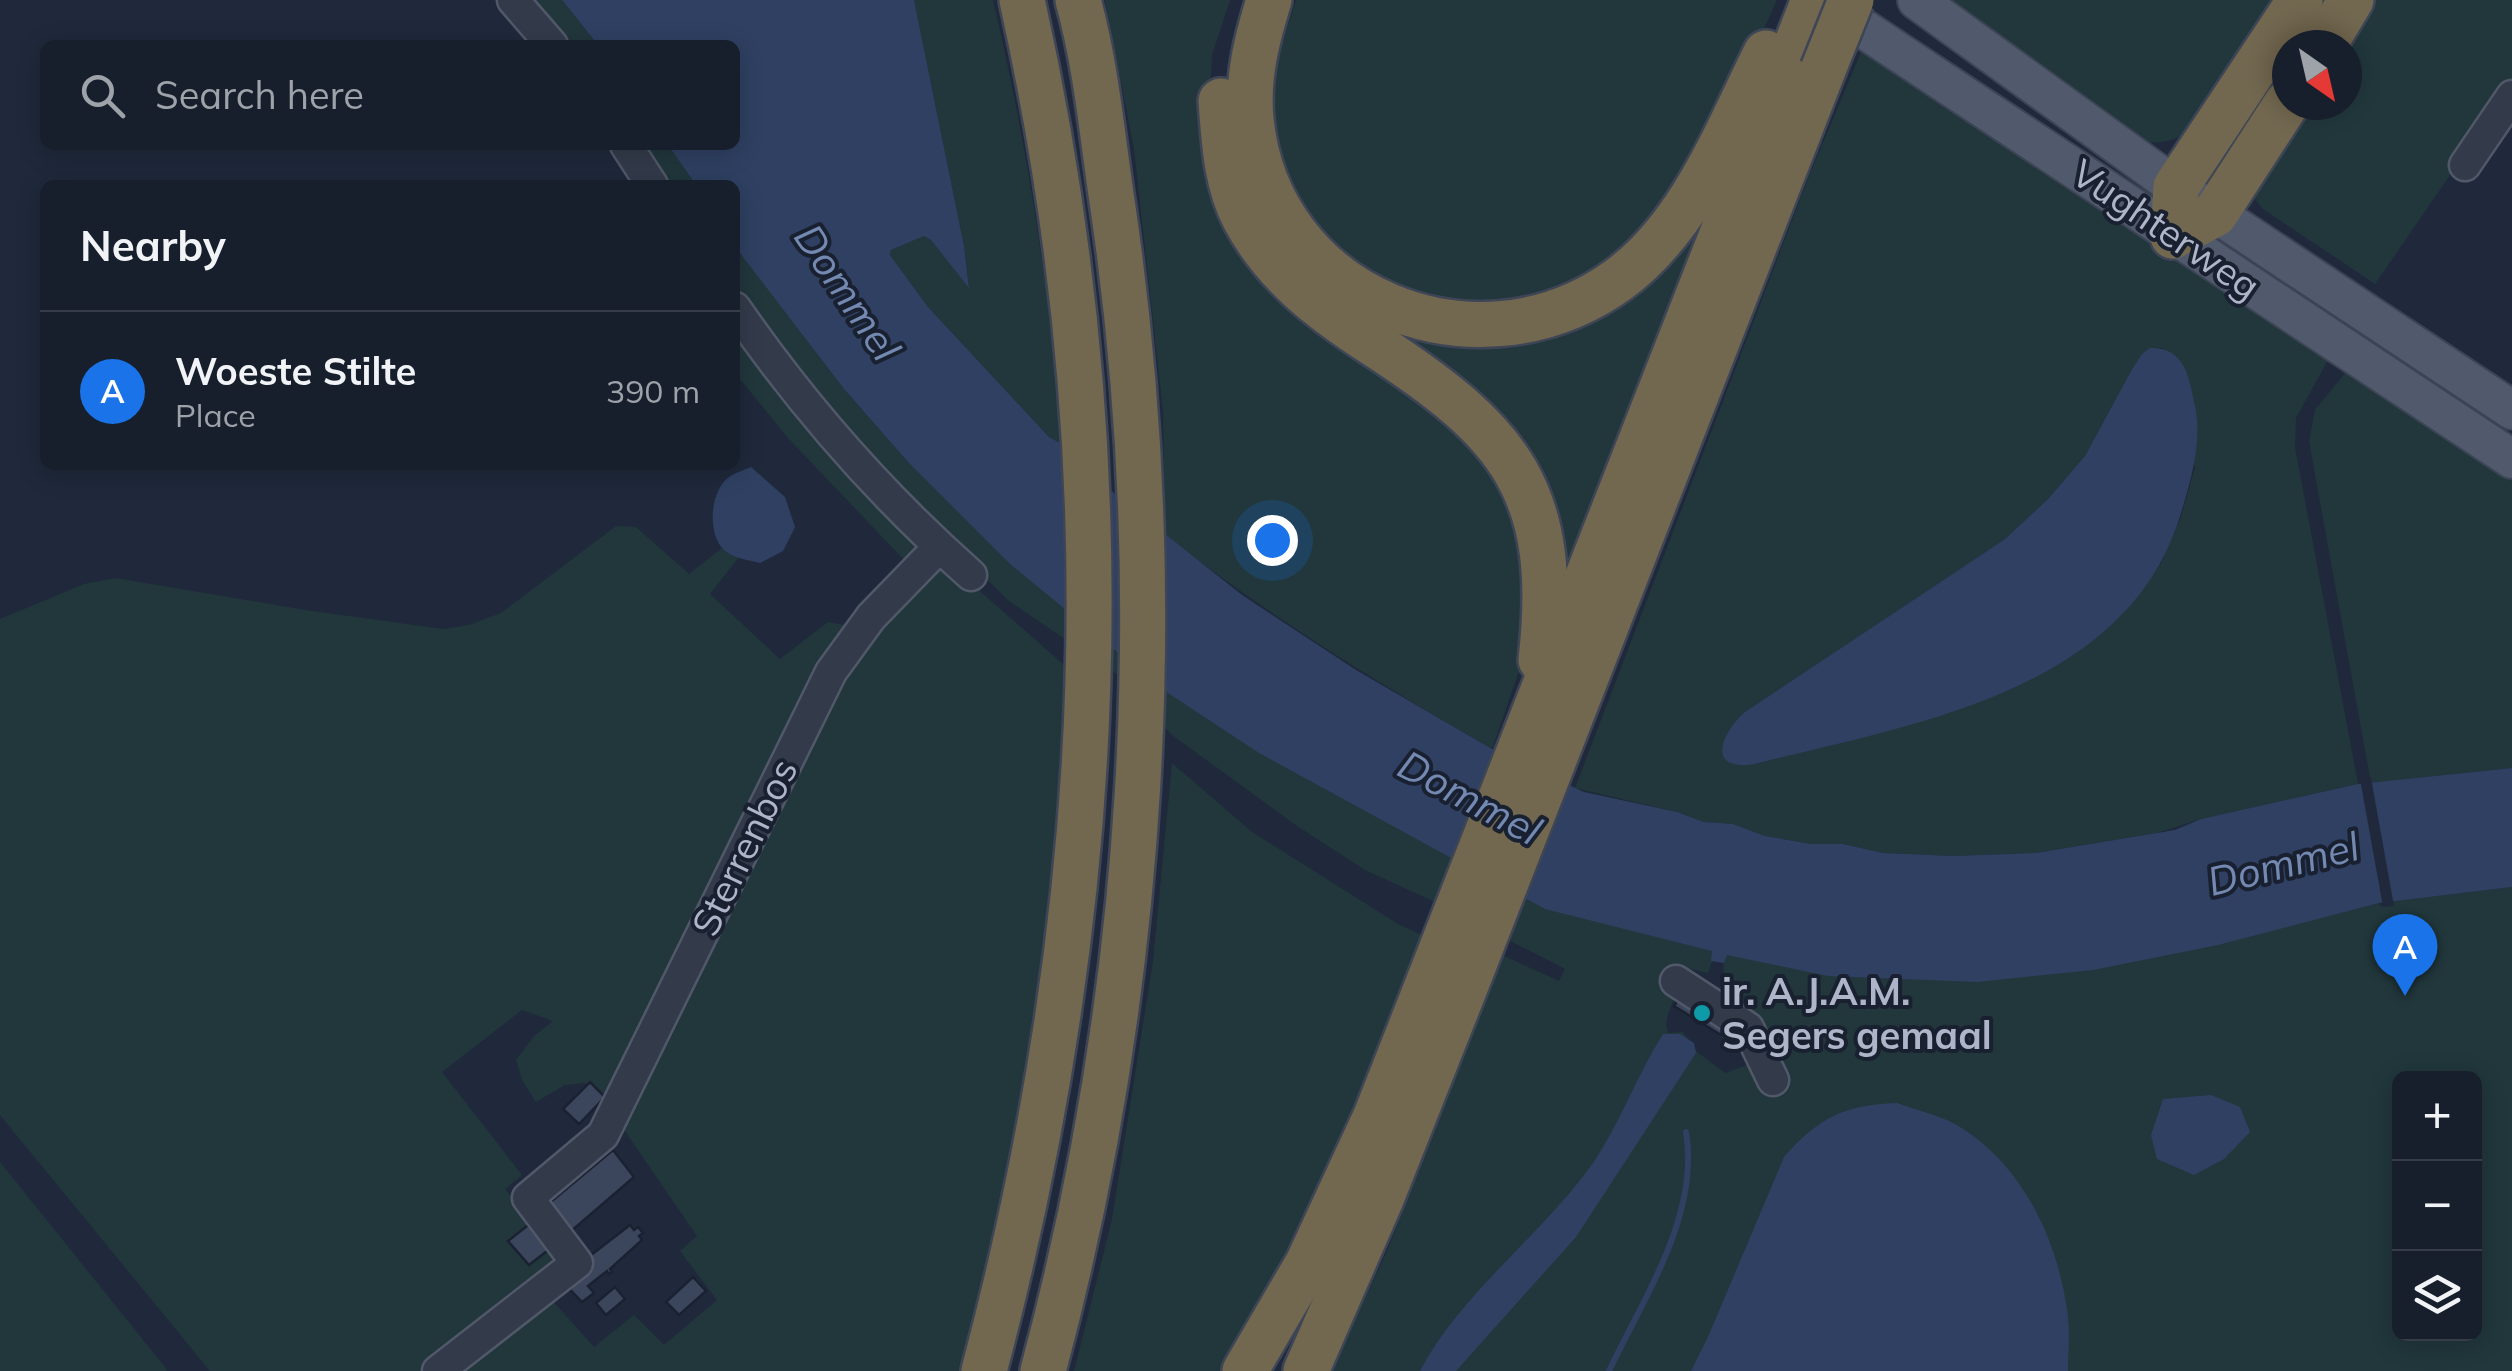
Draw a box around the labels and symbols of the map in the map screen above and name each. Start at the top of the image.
north arrow [2272,30,2362,120]
street label: Vughterweg [2063,148,2269,310]
water label: Dommel [784,214,912,370]
your location [1247,515,1298,566]
water label: Dommel [1390,739,1550,856]
street label: Sterrenbos [681,751,807,943]
water label: Dommel [2202,820,2364,906]
pin: A [2372,914,2438,996]
place label: ir. A.J.A.M. Segers gemaal [1722,967,1992,1059]
marker: ir. A.J.A.M. Segers gemaal [1691,1002,1713,1024]

